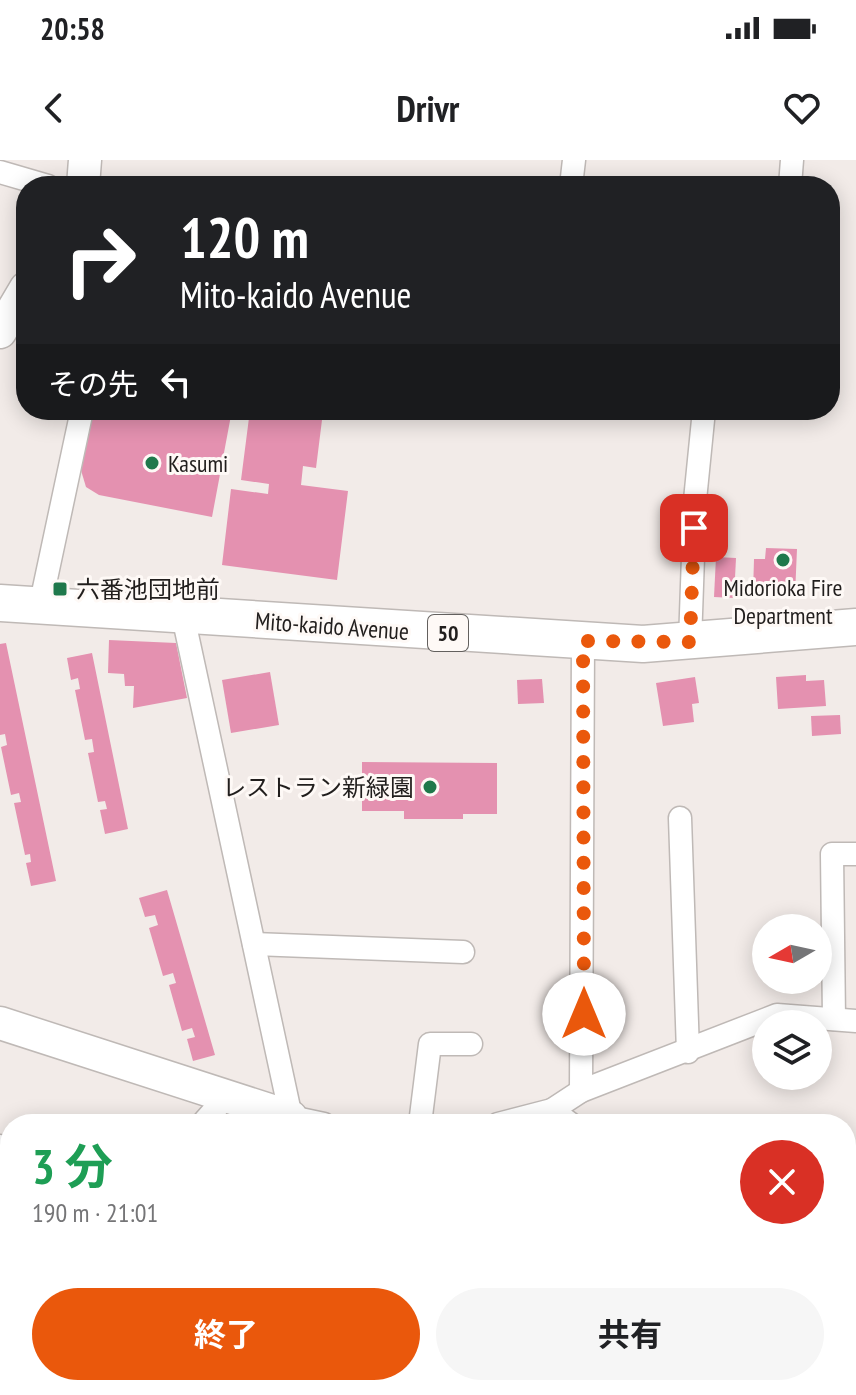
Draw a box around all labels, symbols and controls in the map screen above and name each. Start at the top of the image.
text: 20:58 [40,9,105,48]
text: Drivr [397,85,459,132]
icon: back [32,86,76,130]
icon: heart [780,86,824,130]
text: 120 m [180,201,309,273]
icon: right [48,208,152,312]
text: Mito-kaido Avenue [180,271,411,318]
icon: left [154,360,198,404]
text: その先 [48,364,138,403]
place label: Kasumi [168,448,228,479]
marker: Kasumi [143,454,161,472]
pin [660,494,728,562]
icon: arrive [672,506,716,550]
marker: Midorioka Fire Department [774,551,792,569]
place label: Midorioka Fire Department [723,572,843,631]
place label: 六番池団地前 [76,574,220,605]
marker: 六番池団地前 [51,580,69,598]
street label: Mito-kaido Avenue [254,605,410,647]
road number: 50 [428,615,468,651]
place label: レストラン新緑園 [222,772,414,803]
marker: レストラン新緑園 [421,778,439,796]
north arrow [752,914,832,994]
map controls [752,914,832,1090]
position arrow [542,972,626,1056]
button: layers [752,1010,832,1090]
text: 3 分 [32,1135,113,1197]
button: close [740,1140,824,1224]
text: 190 m · 21:01 [32,1196,158,1229]
button: 終了 [32,1288,420,1380]
button: 共有 [436,1288,824,1380]

